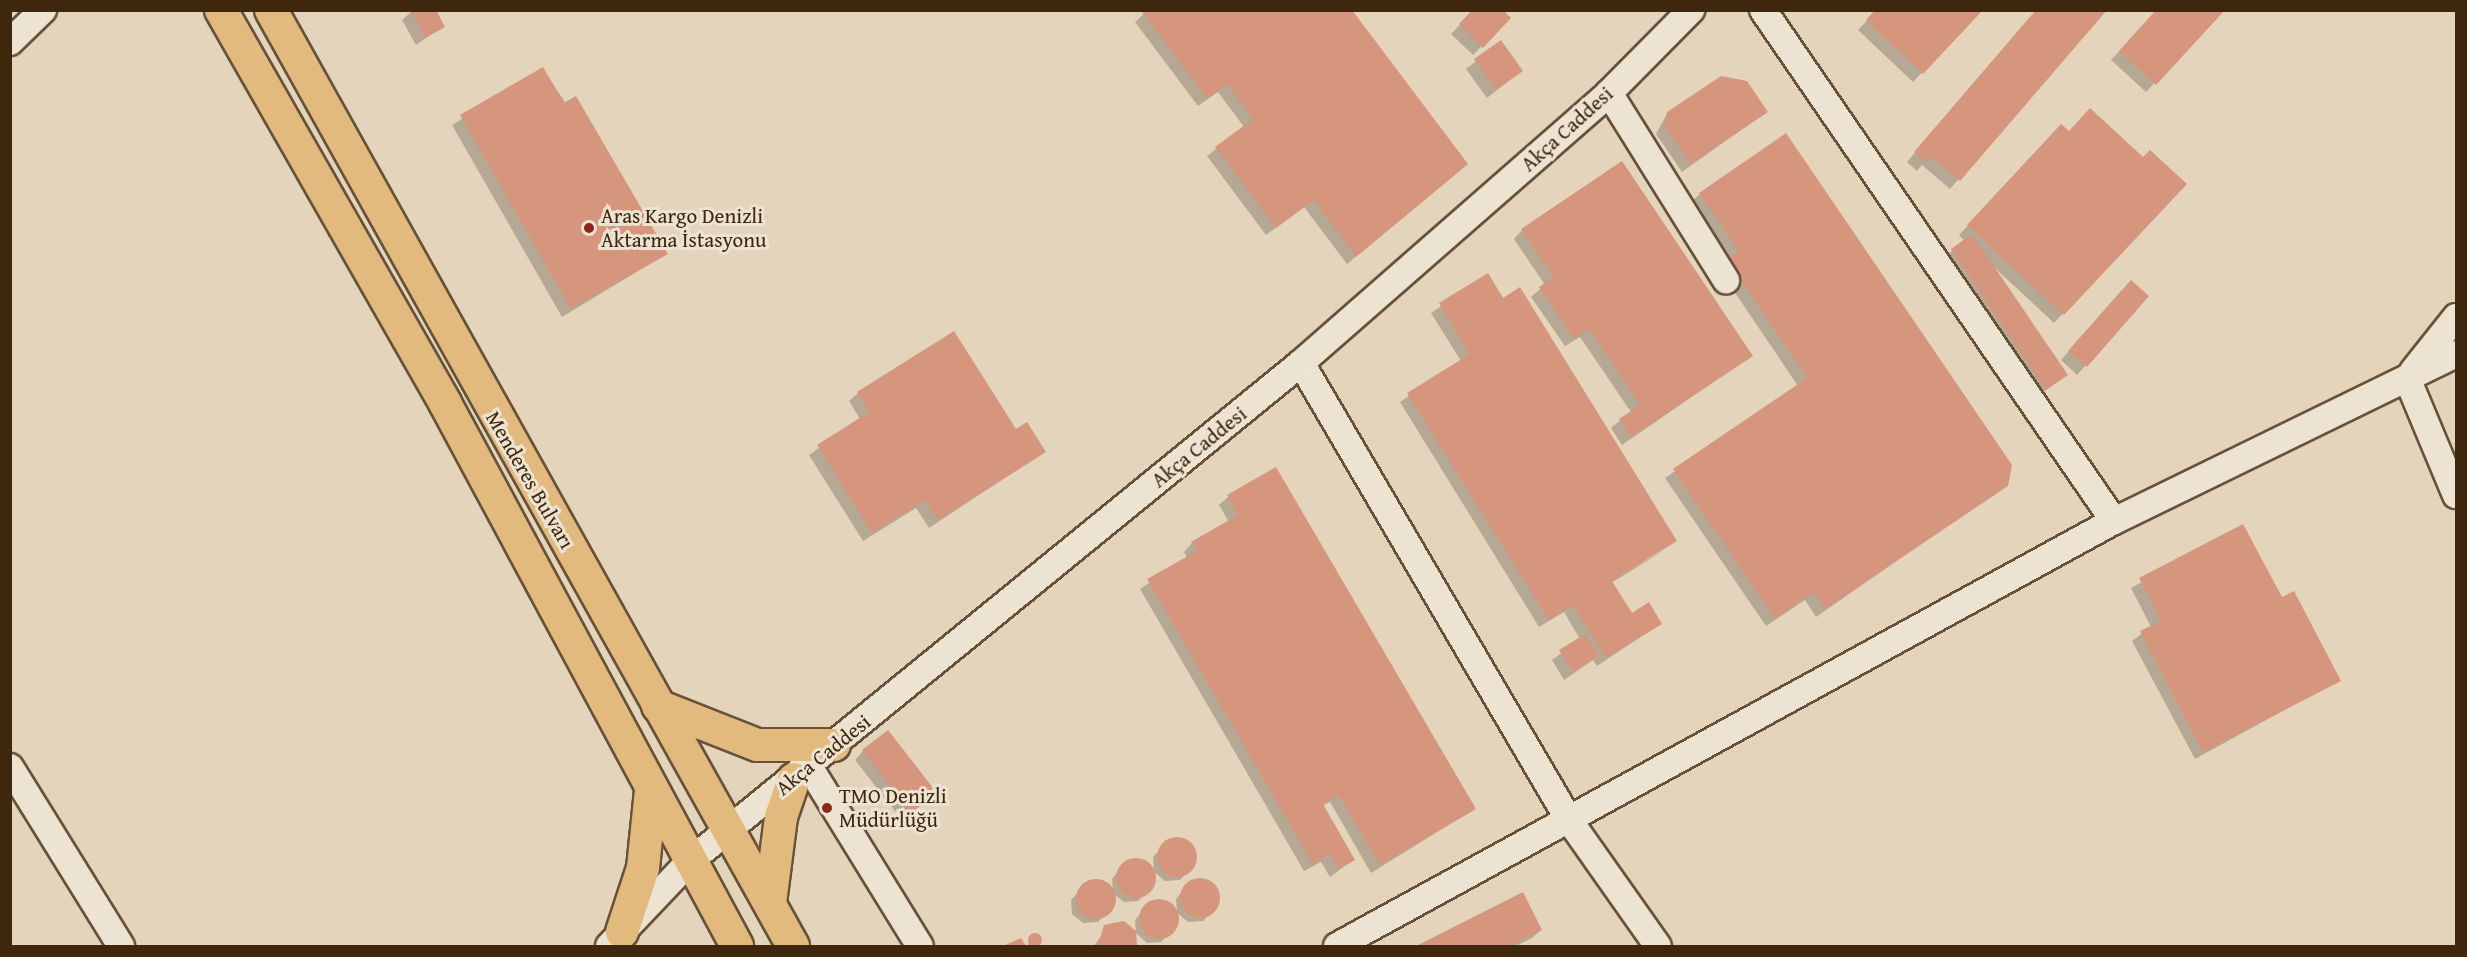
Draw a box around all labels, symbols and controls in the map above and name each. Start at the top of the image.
street label: Akça Caddesi [1516,81,1618,177]
place label: Aras Kargo Denizli Aktarma İstasyonu [601,203,766,253]
marker: Aras Kargo Denizli Aktarma İstasyonu [582,221,596,235]
street label: Akça Caddesi [1146,401,1252,493]
street label: Menderes Bulvarı [480,407,580,553]
street label: Akça Caddesi [770,709,876,801]
place label: TMO Denizli Müdürlüğü [839,783,947,833]
marker: TMO Denizli Müdürlüğü [820,801,834,815]

